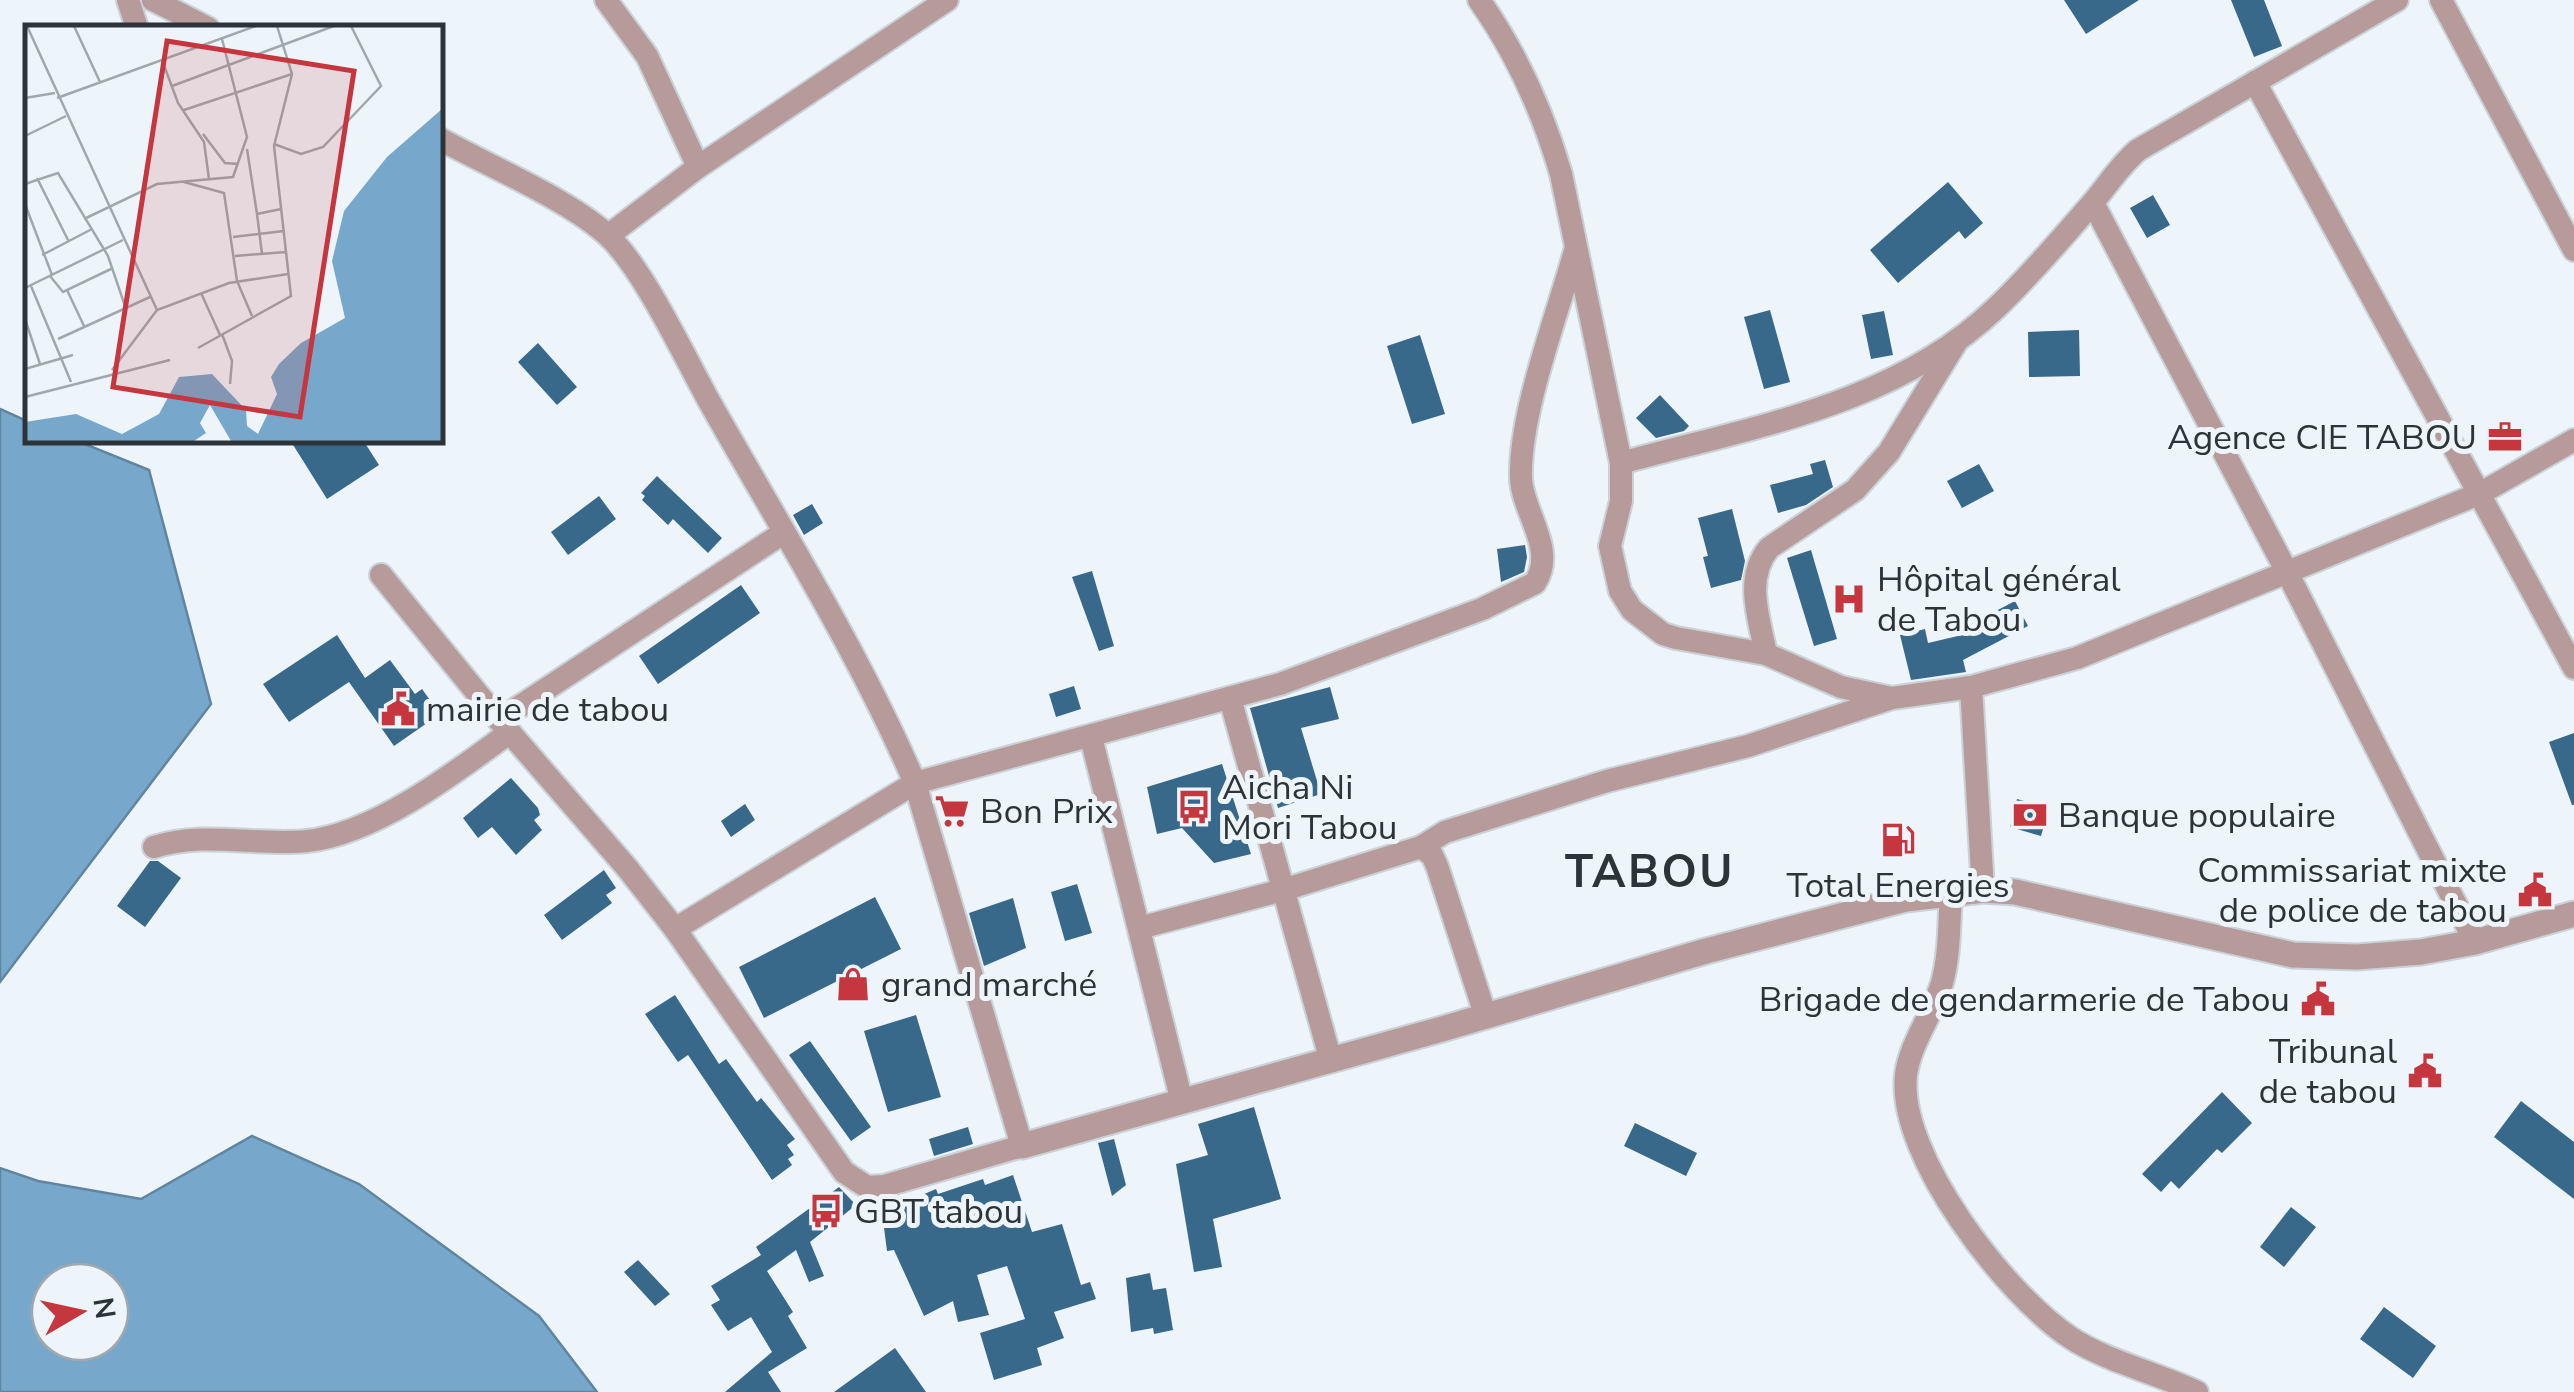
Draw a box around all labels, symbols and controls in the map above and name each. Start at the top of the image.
inset map [25,25,442,442]
place label: Agence CIE TABOU [2167,414,2477,461]
office icon: Agence CIE TABOU [2486,418,2524,456]
place label: Hôpital général de Tabou [1877,556,2121,643]
hospital icon: Hôpital général de Tabou [1830,580,1868,618]
place label: mairie de tabou [426,686,669,733]
public building icon: mairie de tabou [379,690,417,728]
place label: Aicha Ni Mori Tabou [1222,764,1397,851]
place label: Bon Prix [980,788,1113,835]
bus stop icon: Aicha Ni Mori Tabou [1175,788,1213,826]
supermarket icon: Bon Prix [933,792,971,830]
place label: Banque populaire [2058,792,2336,839]
bank icon: Banque populaire [2011,796,2049,834]
fuel station icon: Total Energies [1879,821,1917,859]
district label: TABOU [1565,842,1735,903]
place label: Commissariat mixte de police de tabou [2197,847,2507,934]
place label: Total Energies [1786,862,2010,909]
public building icon: Commissariat mixte de police de tabou [2516,871,2554,909]
place label: grand marché [881,961,1097,1008]
shop icon: grand marché [834,965,872,1003]
place label: Brigade de gendarmerie de Tabou [1759,976,2290,1023]
public building icon: Brigade de gendarmerie de Tabou [2299,980,2337,1018]
place label: Tribunal de tabou [2259,1028,2398,1115]
public building icon: Tribunal de tabou [2406,1052,2444,1090]
place label: GBT tabou [854,1188,1023,1235]
bus stop icon: GBT tabou [807,1192,845,1230]
north arrow [30,1262,130,1362]
text: N [83,1295,124,1322]

